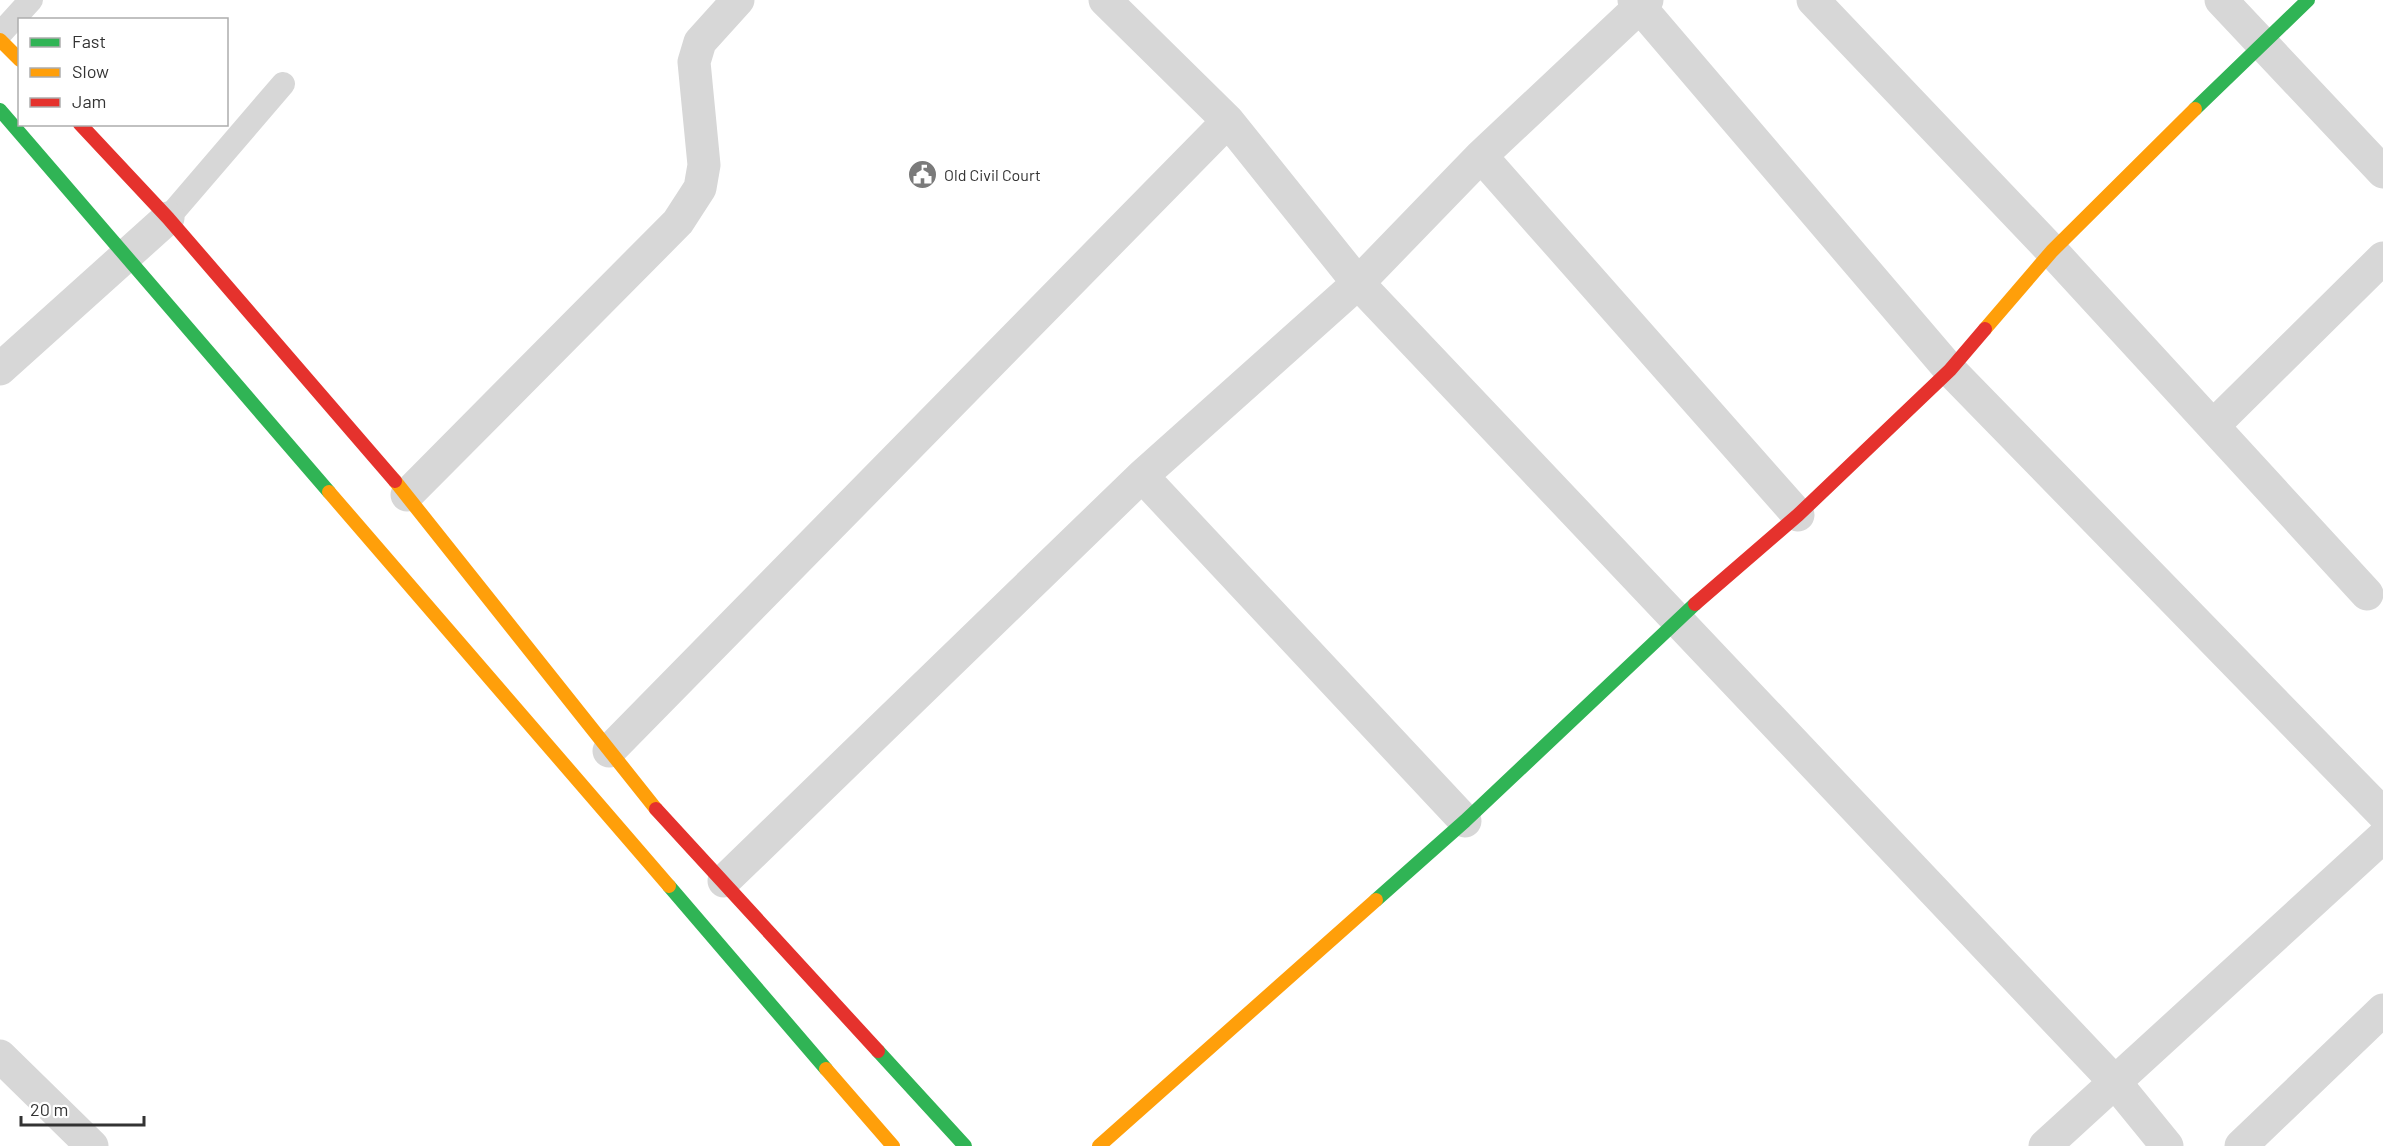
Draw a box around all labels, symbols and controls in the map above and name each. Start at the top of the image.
legend [18,18,228,126]
text: Fast [72,30,106,52]
text: Slow [72,60,109,82]
text: Jam [72,90,106,112]
public building icon: Old Civil Court [907,158,939,190]
place label: Old Civil Court [944,165,1041,184]
scale bar [21,1089,144,1127]
text: 20 m [30,1098,68,1120]

